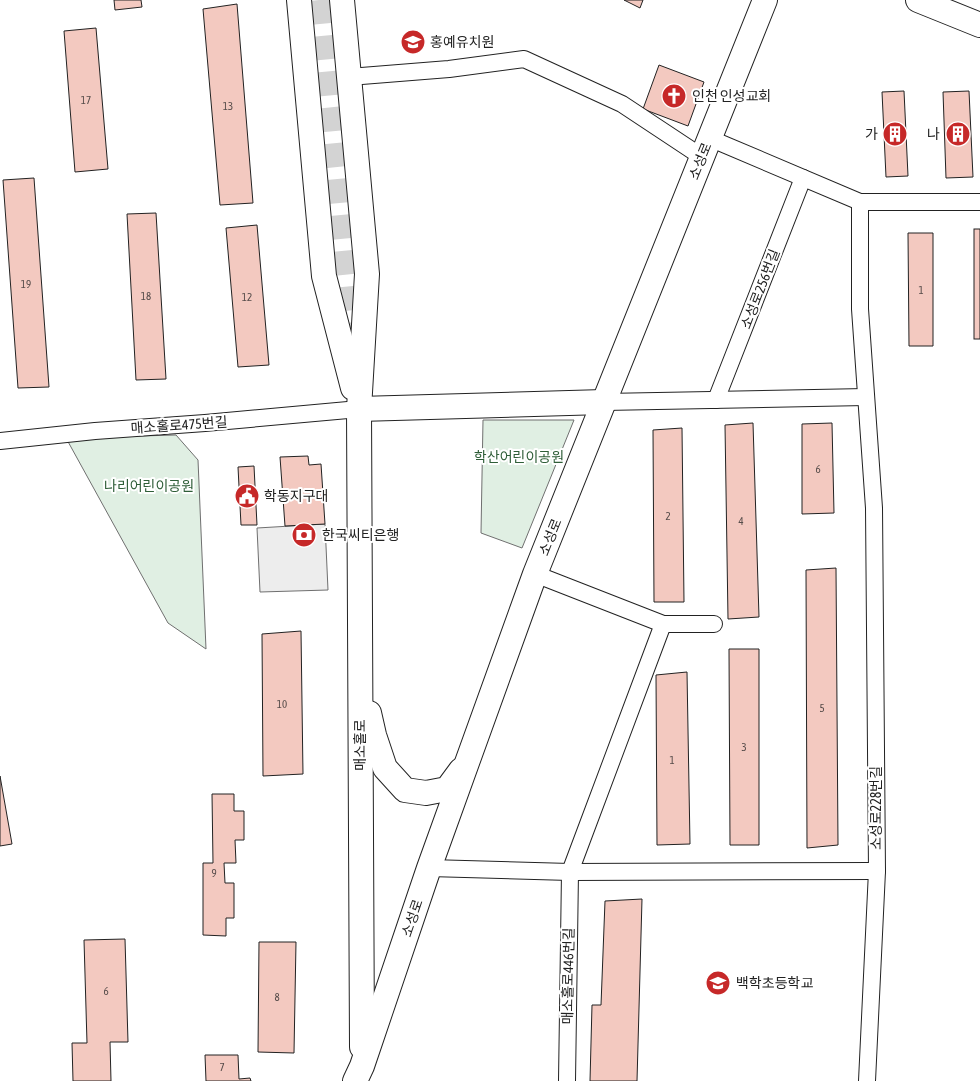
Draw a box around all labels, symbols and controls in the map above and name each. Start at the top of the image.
school or university icon: 홍예유치원 [400,29,426,55]
place label: 홍예유치원 [430,34,494,50]
church icon: 인천 인성교회 [661,83,687,109]
place label: 인천 인성교회 [692,88,771,104]
house number: 17 [81,94,91,106]
house number: 13 [223,100,233,112]
building icon: 가 [882,121,908,147]
building icon: 나 [945,121,971,147]
place label: 가 [865,126,878,142]
place label: 나 [927,126,940,142]
street label: 소성로 [685,140,715,182]
street label: 소성로256번길 [737,247,783,331]
house number: 19 [21,278,31,290]
house number: 1 [918,284,924,296]
house number: 18 [141,290,151,302]
house number: 12 [242,291,252,303]
street label: 매소홀로475번길 [130,414,228,436]
park label: 학산어린이공원 [474,449,564,465]
house number: 6 [815,463,821,475]
park label: 나리어린이공원 [104,478,194,494]
public building icon: 학동지구대 [234,483,260,509]
place label: 학동지구대 [264,488,328,504]
house number: 2 [665,510,671,522]
house number: 4 [738,515,744,527]
street label: 소성로 [535,516,565,558]
bank icon: 한국씨티은행 [291,522,317,548]
place label: 한국씨티은행 [322,527,399,543]
house number: 10 [277,698,287,710]
house number: 5 [819,702,825,714]
street label: 매소홀로 [352,719,368,771]
house number: 3 [741,741,747,753]
house number: 1 [669,754,675,766]
street label: 소성로228번길 [868,766,884,850]
house number: 9 [211,867,217,879]
street label: 소성로 [398,897,426,939]
street label: 매소홀로446번길 [559,927,577,1025]
school or university icon: 백학초등학교 [705,970,731,996]
place label: 백학초등학교 [736,975,813,991]
house number: 6 [103,985,109,997]
house number: 8 [274,991,280,1003]
house number: 7 [219,1061,225,1073]

